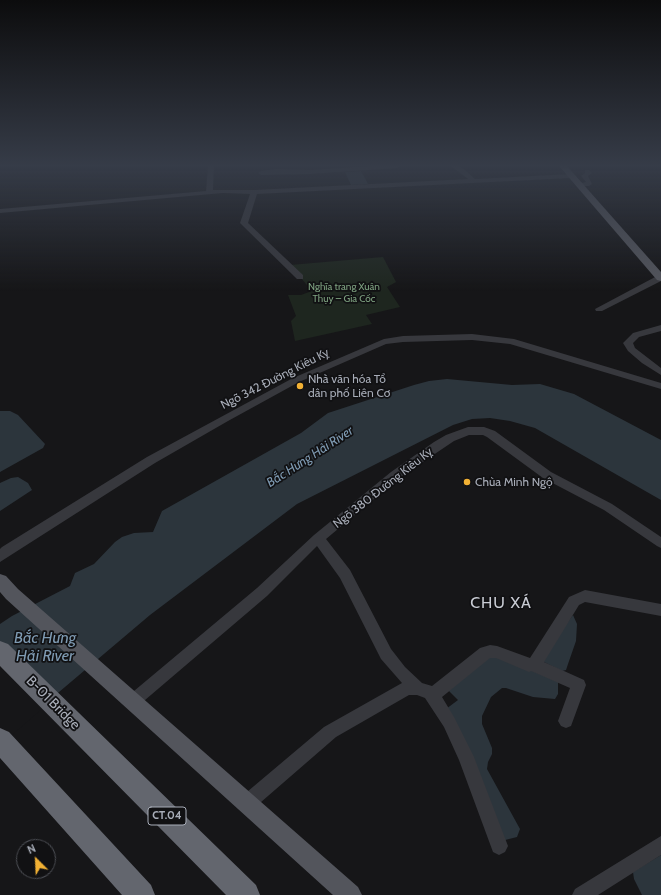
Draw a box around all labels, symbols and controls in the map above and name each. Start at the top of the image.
park label: Nghĩa trang Xuân Thụy – Gia Cốc [308,281,380,304]
street label: Ngõ 342 Đường Kiêu Kỵ [218,345,332,413]
place label: Nhà văn hóa Tổ dân phố Liên Cơ [308,372,390,400]
marker: Nhà văn hóa Tổ dân phố Liên Cơ [295,381,305,391]
water label: Bắc Hưng Hải River [264,423,356,491]
street label: Ngõ 380 Đường Kiêu Kỵ [330,445,436,531]
place label: Chùa Minh Ngộ [475,475,553,489]
marker: Chùa Minh Ngộ [462,477,472,487]
district label: CHU XÁ [470,593,532,613]
water label: Bắc Hưng Hải River [14,628,76,666]
street label: B-01 Bridge [23,673,83,733]
road number: CT.04 [148,807,186,825]
north arrow [16,839,56,879]
text: N [25,841,38,857]

